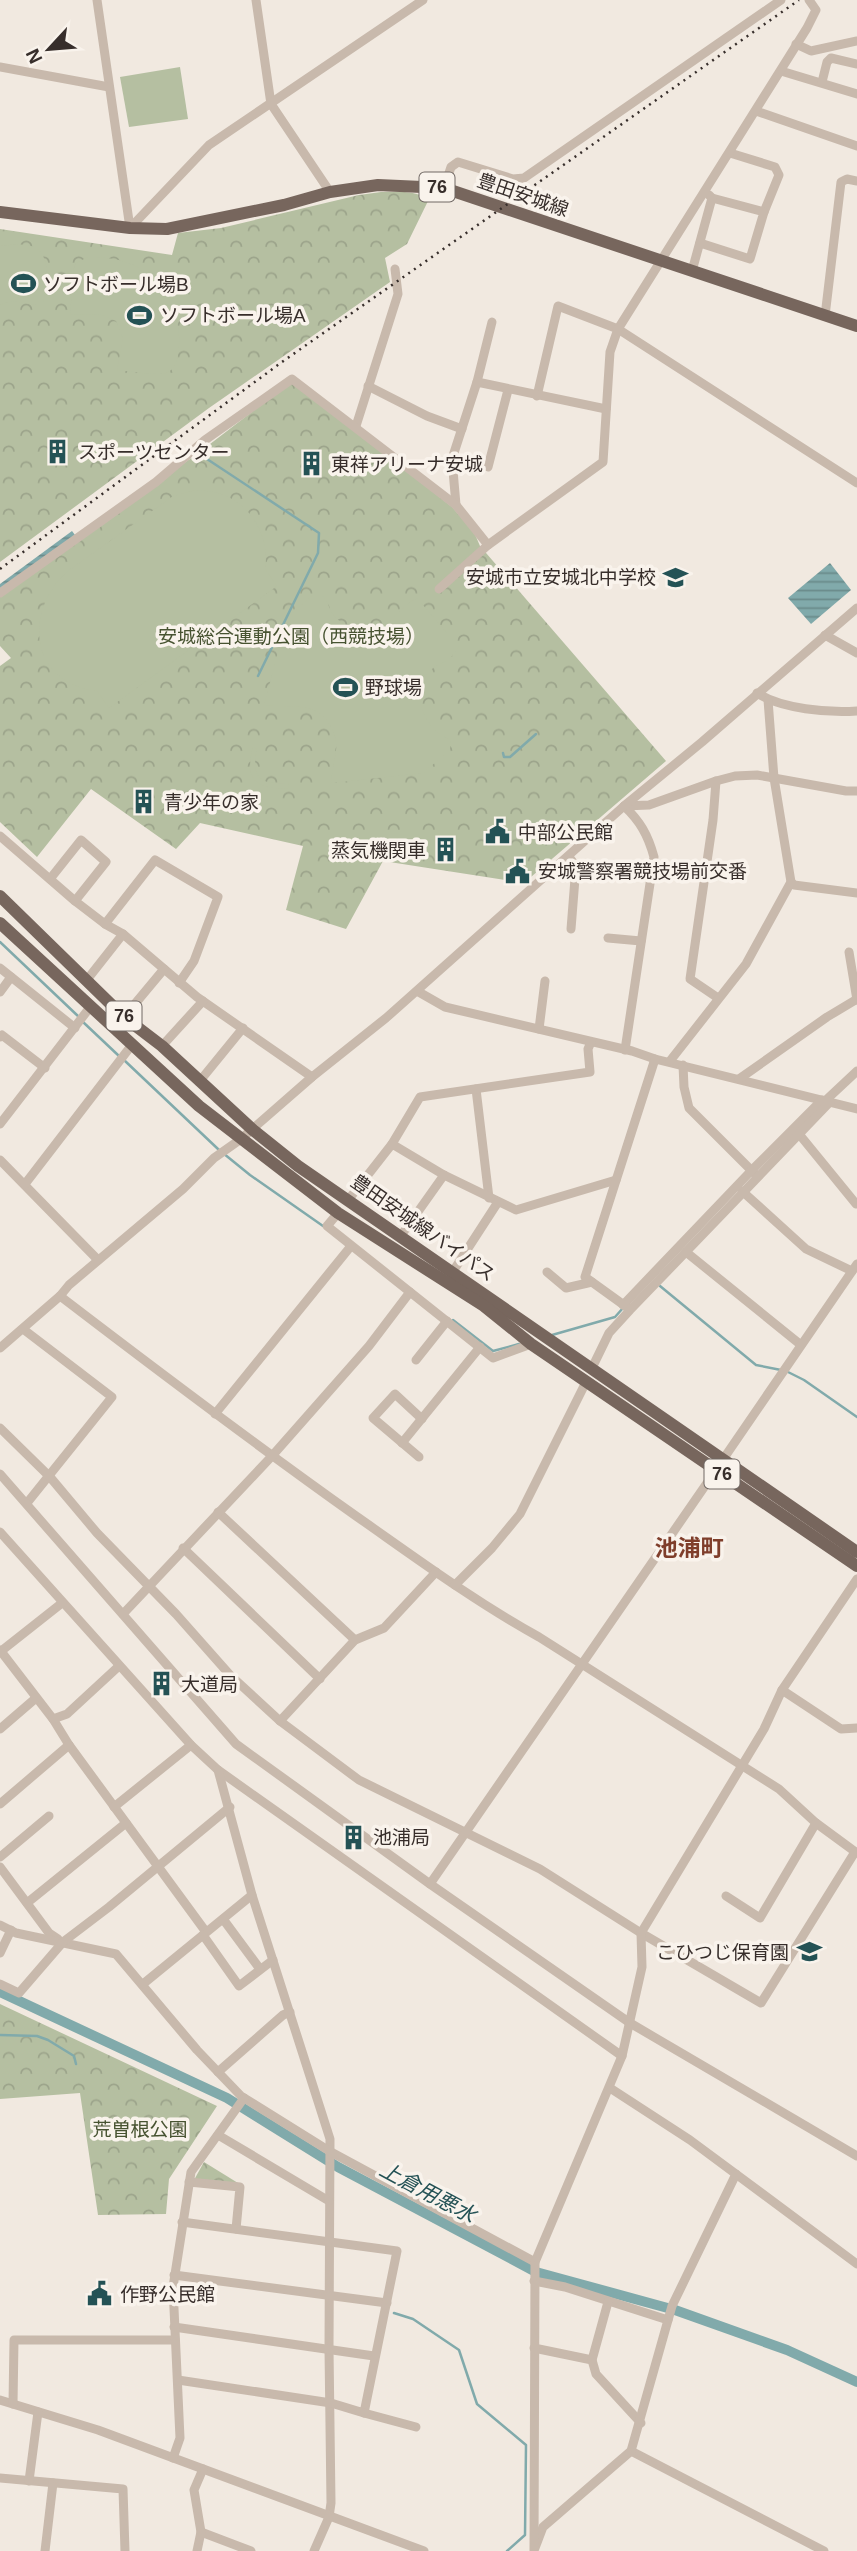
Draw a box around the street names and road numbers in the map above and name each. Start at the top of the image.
street label: 豊田安城線 [475,170,571,220]
road number: 76 [420,172,454,202]
road number: 76 [106,1001,142,1030]
street label: 豊田安城線バイパス [347,1170,499,1286]
road number: 76 [704,1460,740,1489]

